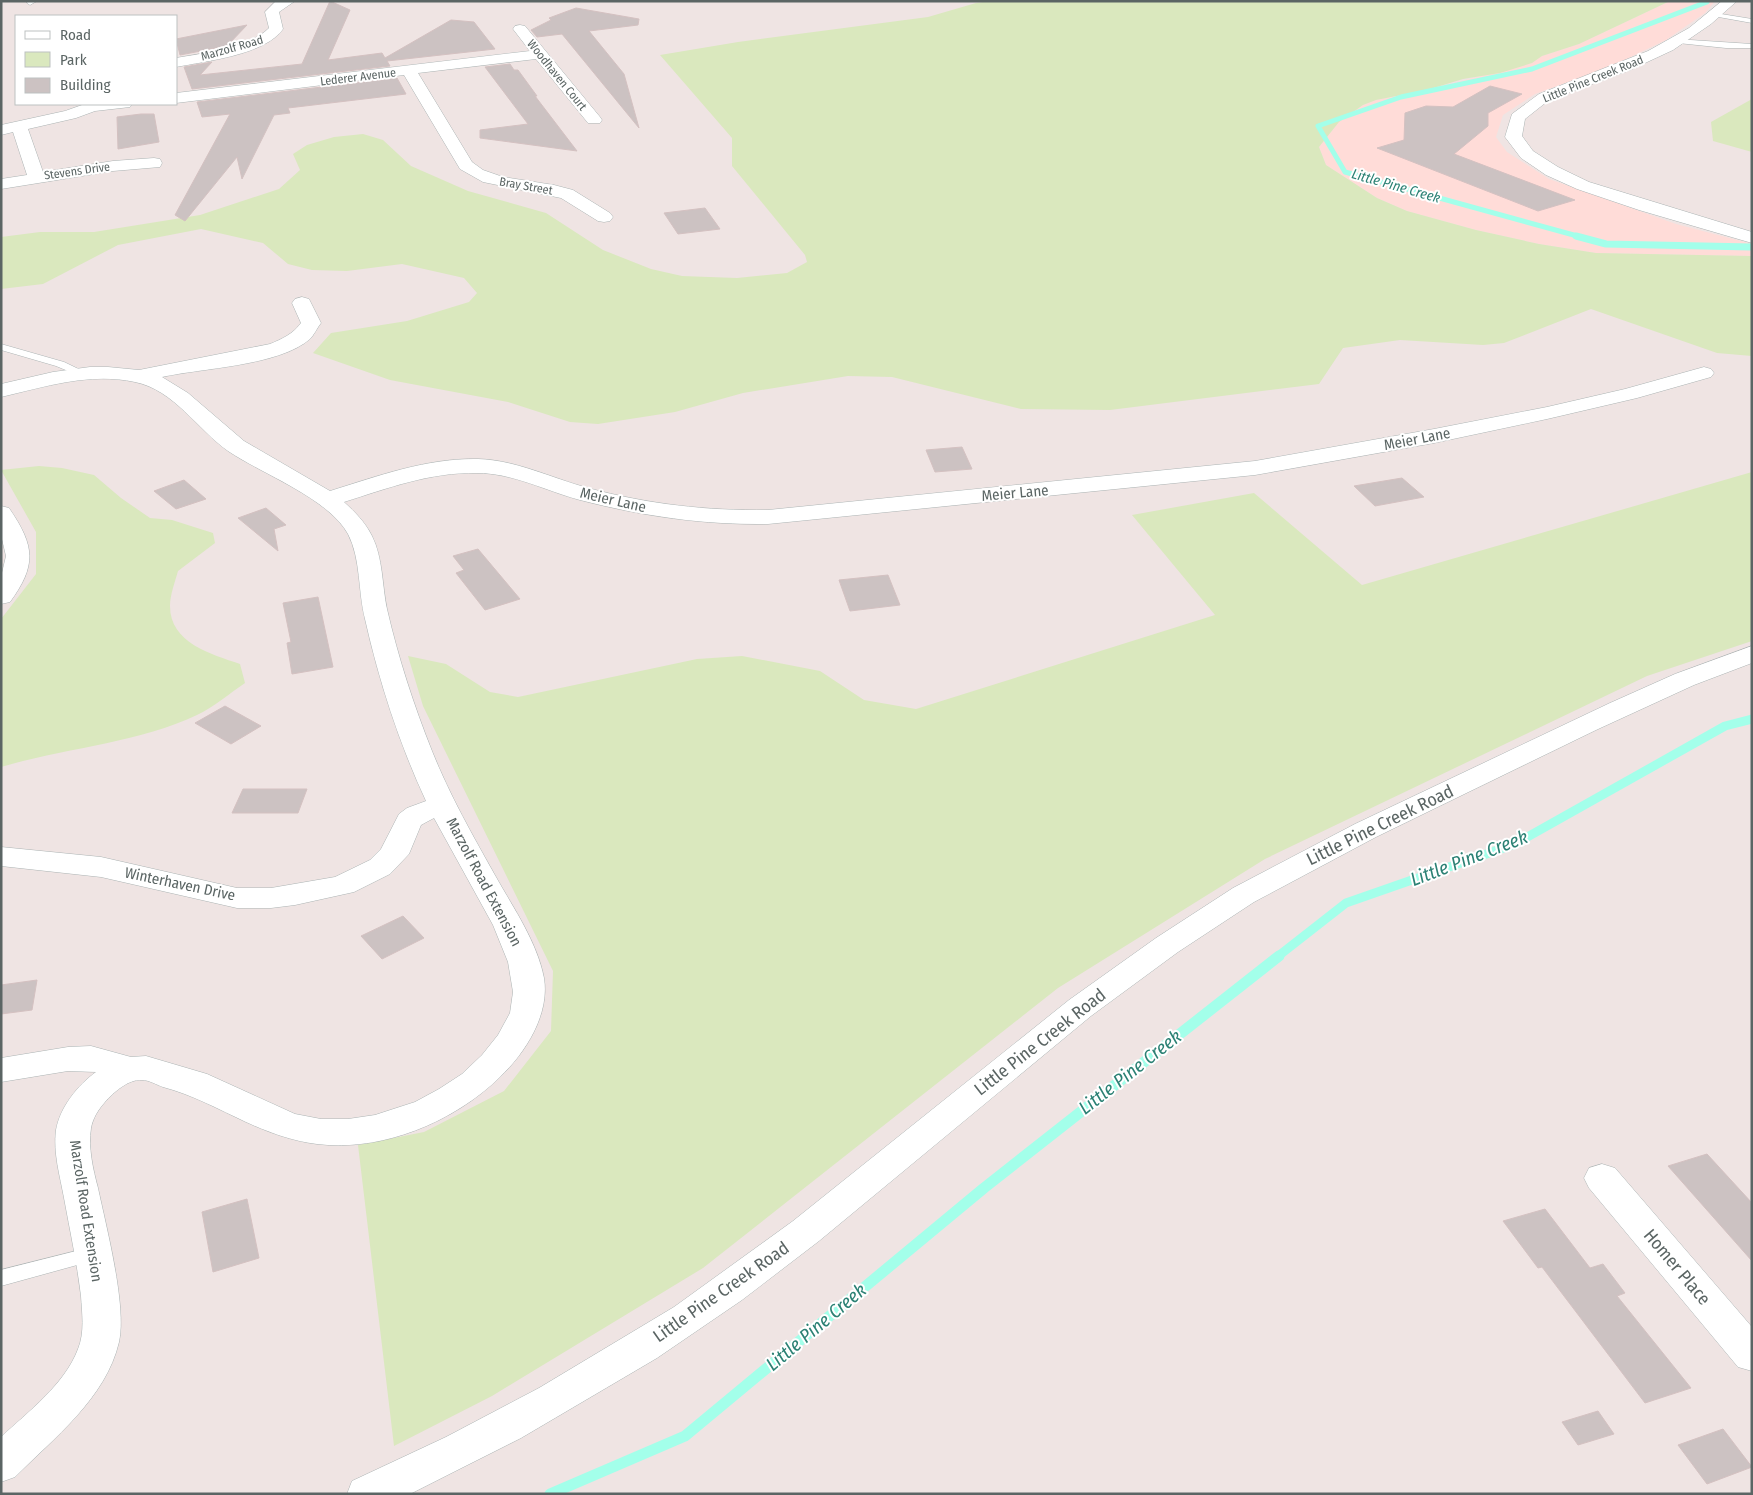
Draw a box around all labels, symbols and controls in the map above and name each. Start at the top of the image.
legend [15,15,178,105]
text: Road [60,26,91,44]
street label: Marzolf Road [199,32,265,64]
street label: Woodhaven Court [524,37,590,113]
text: Park [60,51,87,69]
street label: Little Pine Creek Road [1541,52,1645,106]
street label: Lederer Avenue [319,65,397,89]
text: Building [60,76,111,94]
street label: Stevens Drive [43,159,111,183]
water label: Little Pine Creek [1350,165,1442,207]
street label: Bray Street [498,174,554,198]
street label: Meier Lane [1382,424,1452,454]
street label: Meier Lane [981,481,1049,505]
street label: Meier Lane [578,484,648,516]
street label: Little Pine Creek Road [1303,780,1457,870]
street label: Marzolf Road Extension [442,815,526,949]
water label: Little Pine Creek [1407,825,1531,891]
street label: Winterhaven Drive [123,864,237,904]
street label: Little Pine Creek Road [970,984,1110,1100]
water label: Little Pine Creek [1074,1025,1186,1119]
street label: Marzolf Road Extension [66,1139,106,1283]
street label: Homer Place [1639,1224,1715,1310]
street label: Little Pine Creek Road [649,1237,793,1347]
water label: Little Pine Creek [761,1278,871,1376]

